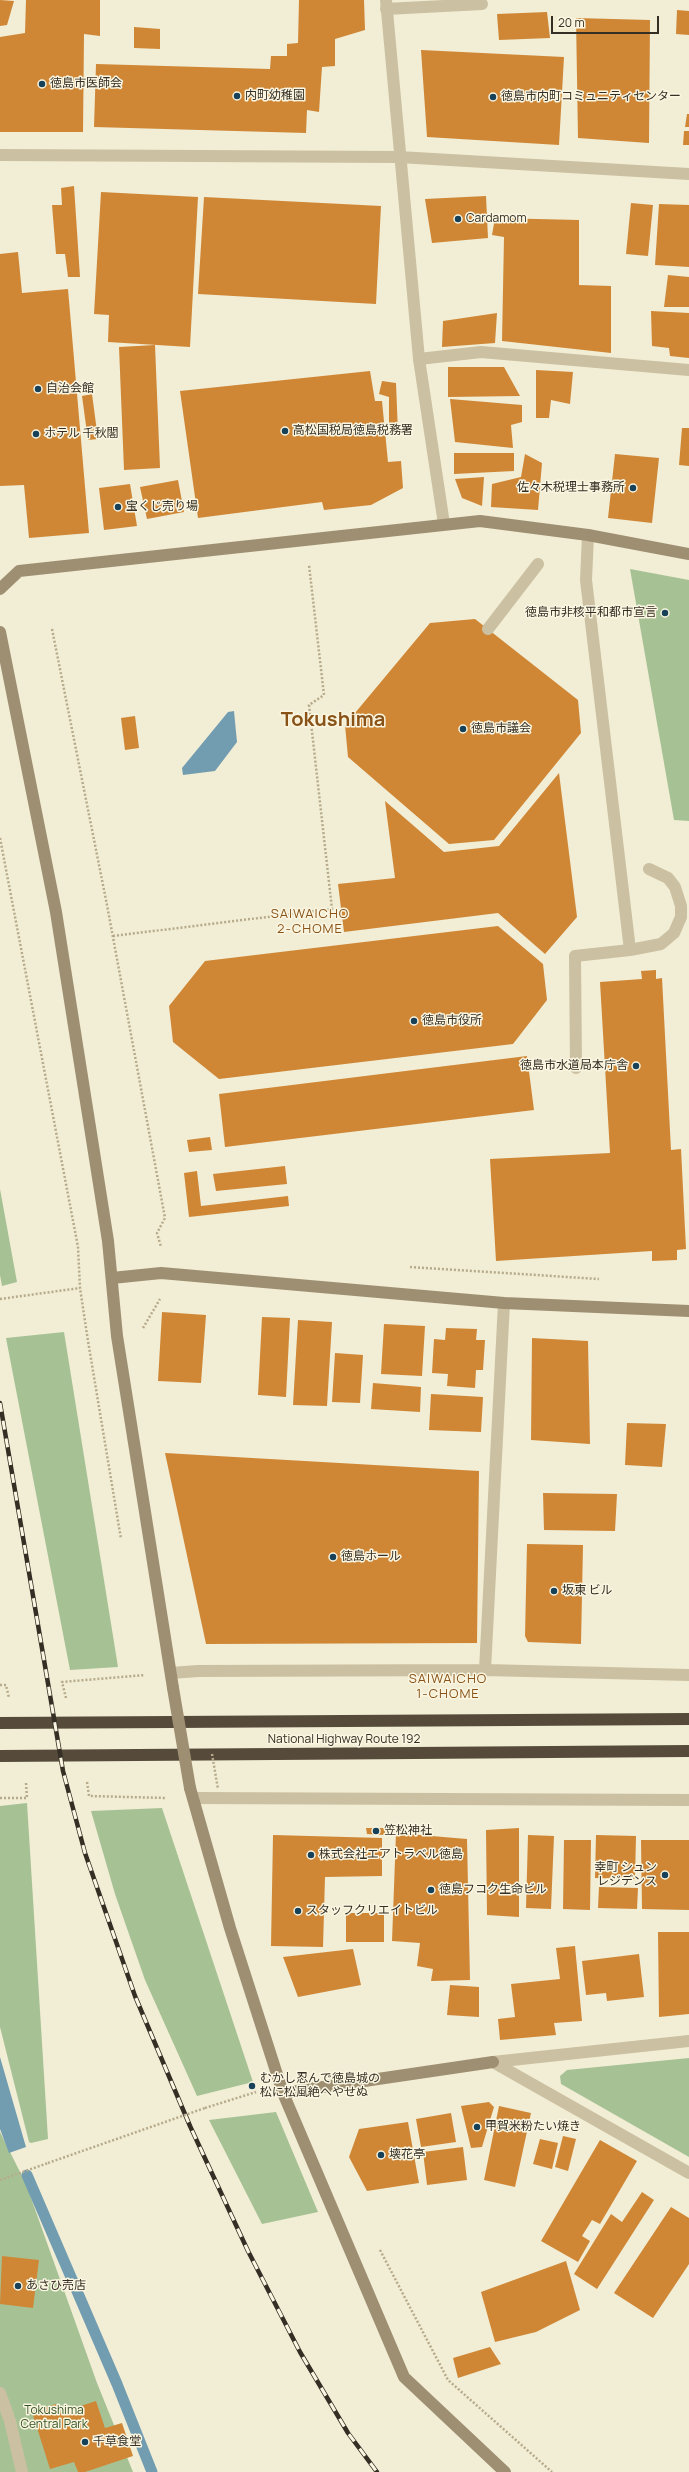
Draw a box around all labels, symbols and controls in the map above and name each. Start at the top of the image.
scale bar [553,8,661,34]
text: 20 m [558,14,585,31]
place label: 徳島市医師会 [50,77,122,91]
marker: 徳島市医師会 [37,79,47,89]
place label: 内町幼稚園 [245,89,305,103]
place label: 徳島市内町コミュニティセンター [501,90,681,104]
marker: 内町幼稚園 [232,91,242,101]
marker: 徳島市内町コミュニティセンター [488,92,498,102]
place label: Cardamom [466,212,527,226]
marker: Cardamom [453,214,463,224]
place label: 自治会館 [46,382,94,396]
marker: 自治会館 [33,384,43,394]
place label: 高松国税局徳島税務署 [293,424,413,438]
marker: 高松国税局徳島税務署 [280,426,290,436]
place label: ホテル 千秋閣 [44,427,118,441]
marker: ホテル 千秋閣 [31,429,41,439]
place label: 佐々木税理士事務所 [517,481,625,495]
marker: 佐々木税理士事務所 [628,483,638,493]
place label: 宝くじ売り場 [126,500,198,514]
marker: 宝くじ売り場 [113,502,123,512]
place label: 徳島市非核平和都市宣言 [525,606,657,620]
marker: 徳島市非核平和都市宣言 [660,608,670,618]
district label: Tokushima [281,708,385,732]
place label: 徳島市議会 [471,722,531,736]
marker: 徳島市議会 [458,724,468,734]
district label: SAIWAICHO 2-CHOME [271,906,349,937]
place label: 徳島市役所 [422,1014,482,1028]
marker: 徳島市役所 [409,1016,419,1026]
place label: 徳島市水道局本庁舎 [520,1059,628,1073]
marker: 徳島市水道局本庁舎 [631,1061,641,1071]
place label: 徳島ホール [341,1550,401,1564]
marker: 徳島ホール [328,1552,338,1562]
place label: 坂東 ビル [562,1584,612,1598]
marker: 坂東 ビル [549,1586,559,1596]
district label: SAIWAICHO 1-CHOME [409,1671,487,1702]
street label: National Highway Route 192 [268,1733,420,1747]
place label: 笠松神社 [384,1824,432,1838]
marker: 笠松神社 [371,1826,381,1836]
place label: 株式会社エアトラベル徳島 [319,1848,463,1862]
marker: 株式会社エアトラベル徳島 [306,1850,316,1860]
place label: 幸町 シュン レジデンス [595,1861,657,1889]
marker: 幸町 シュン レジデンス [660,1870,670,1880]
place label: 徳島フコク生命ビル [439,1883,547,1897]
marker: 徳島フコク生命ビル [426,1885,436,1895]
place label: スタッフクリエイトビル [306,1904,438,1918]
marker: スタッフクリエイトビル [293,1906,303,1916]
place label: むかし忍んで徳島城の 松に松風絶へやせぬ [260,2072,380,2100]
marker: むかし忍んで徳島城の 松に松風絶へやせぬ [247,2081,257,2091]
place label: 甲賀米粉たい焼き [485,2120,581,2134]
marker: 甲賀米粉たい焼き [472,2122,482,2132]
place label: 壊花亭 [389,2148,425,2162]
marker: 壊花亭 [376,2150,386,2160]
place label: あさひ売店 [26,2279,86,2293]
marker: あさひ売店 [13,2281,23,2291]
park label: Tokushima Central Park [20,2404,88,2432]
place label: 千草食堂 [93,2435,141,2449]
marker: 千草食堂 [80,2437,90,2447]

